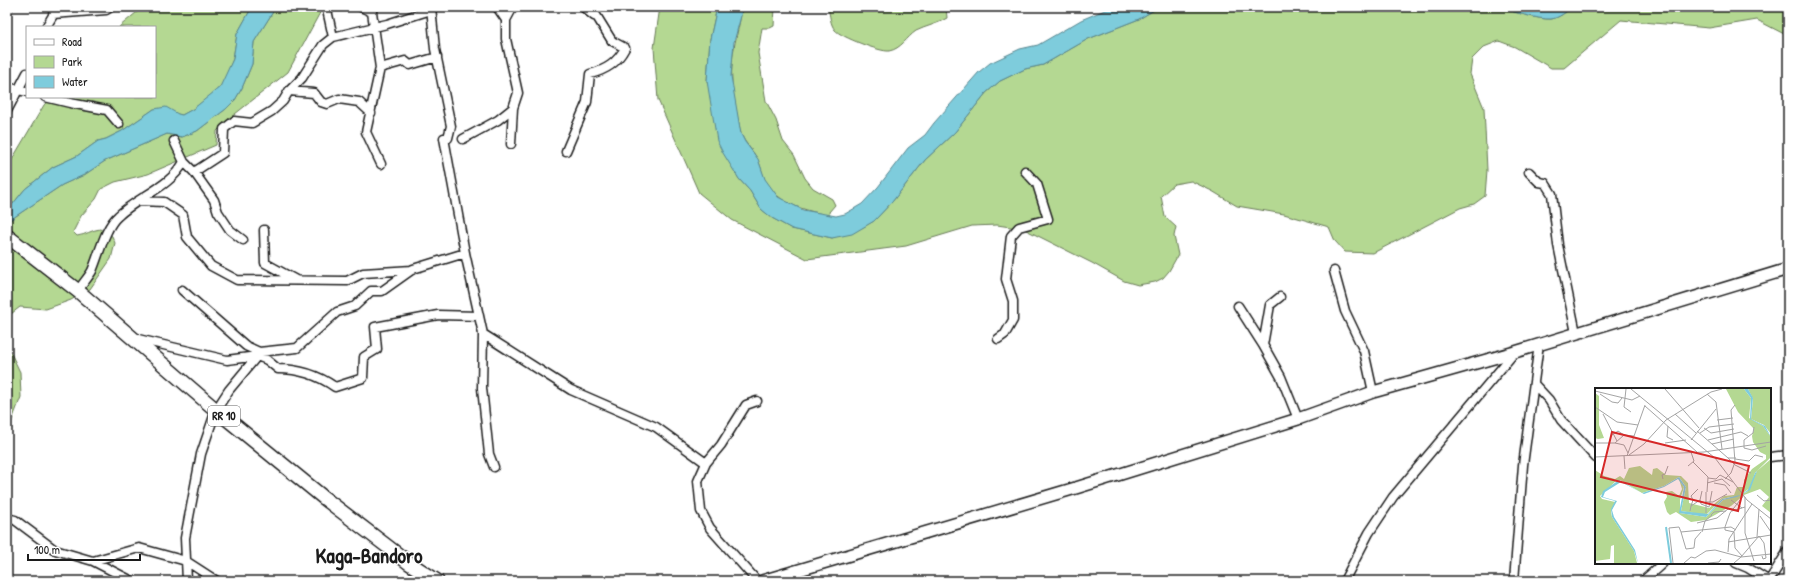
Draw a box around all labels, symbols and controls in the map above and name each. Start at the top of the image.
legend [26,26,156,98]
text: Road [62,33,82,50]
text: Park [62,53,82,70]
text: Water [62,73,88,90]
inset map [1595,388,1771,564]
road number: RR 10 [208,406,240,426]
scale bar [28,536,140,562]
text: 100 m [34,541,60,558]
district label: Kaga-Bandoro [316,541,423,571]

